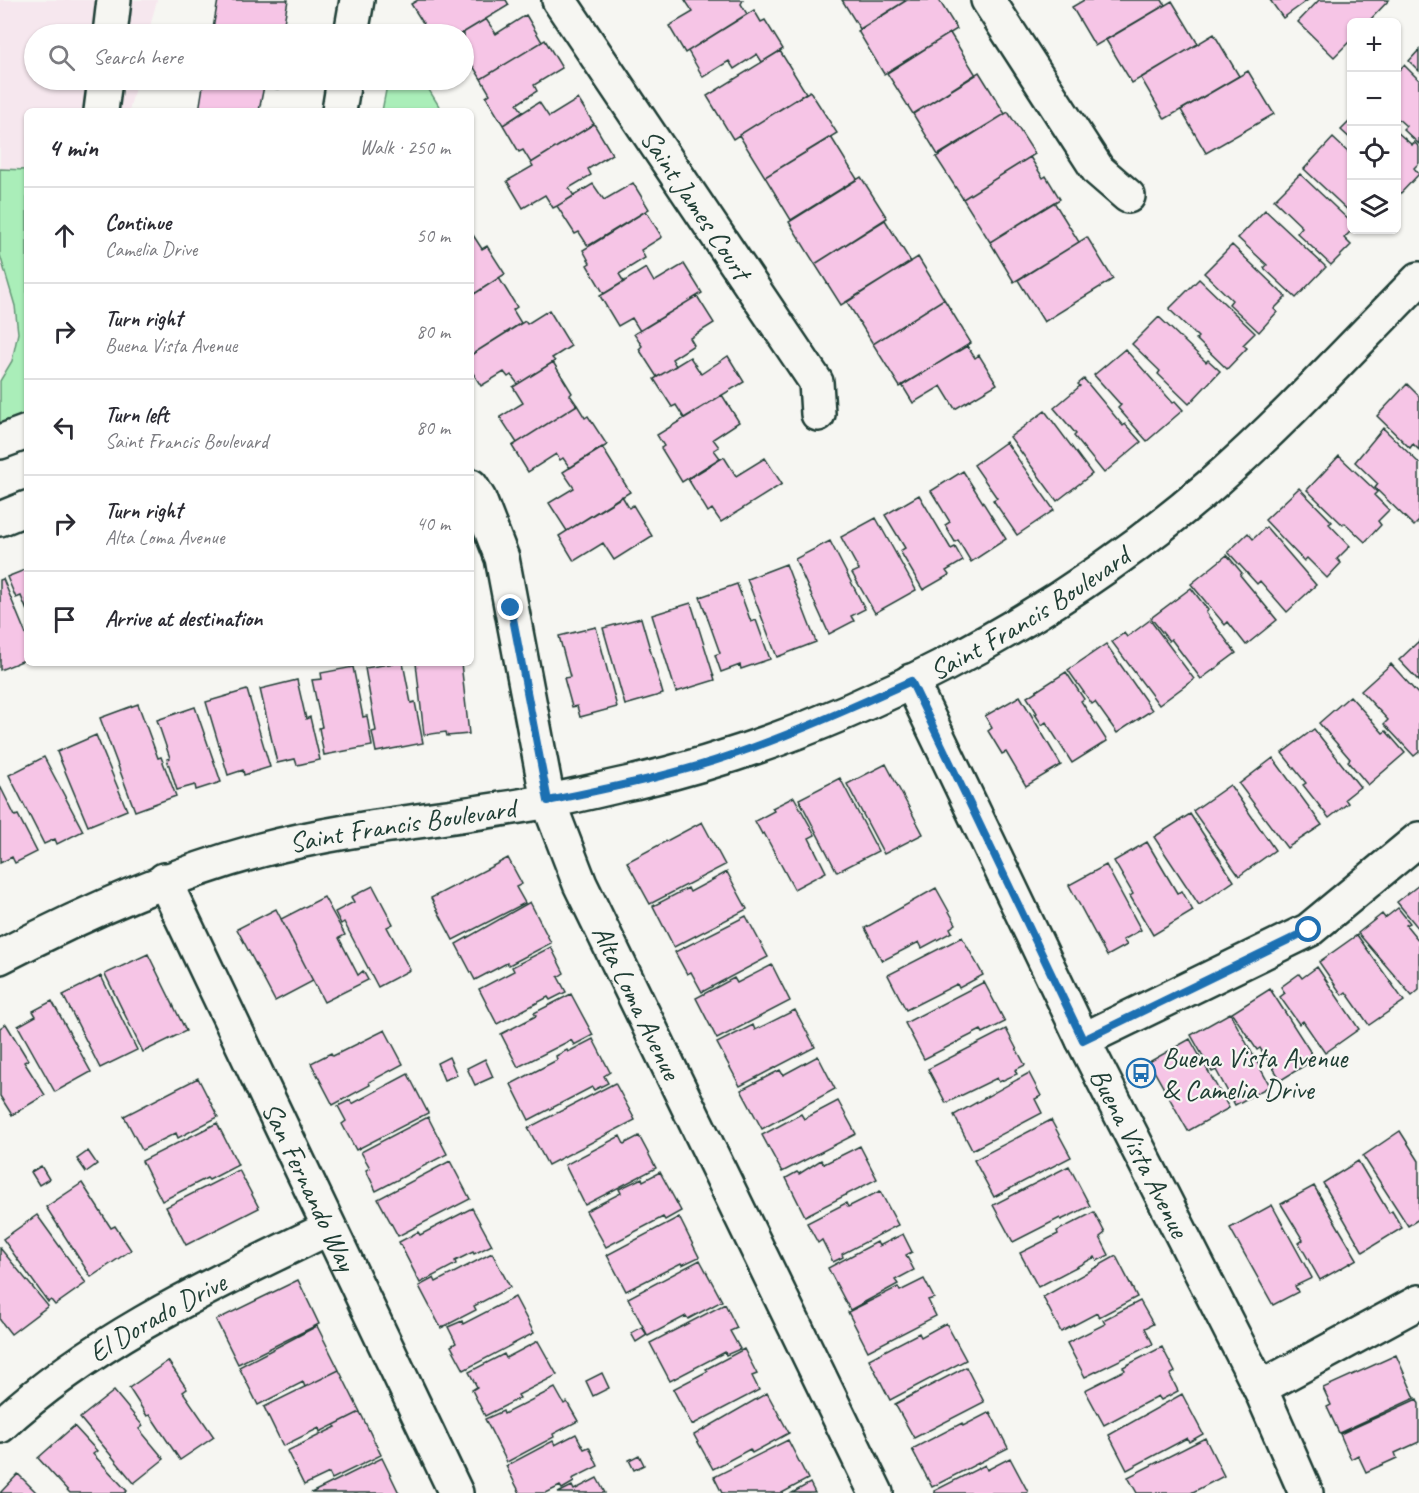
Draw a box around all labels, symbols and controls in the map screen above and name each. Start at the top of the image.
map controls [1347,18,1401,234]
button: + [1347,18,1401,72]
search box [24,24,474,90]
icon: search [45,41,78,74]
text: Search here [93,43,183,71]
button: − [1347,72,1401,126]
street label: Saint James Court [633,122,761,289]
button: locate [1347,126,1401,180]
text: 4 min [48,131,98,164]
text: Walk · 250 m [360,135,450,160]
button: layers [1347,180,1401,234]
text: Continue [105,209,171,237]
icon: ahead [48,219,81,252]
text: 50 m [416,223,450,248]
text: Camelia Drive [105,237,197,262]
text: Turn right [105,305,182,333]
icon: right [48,315,81,348]
text: 80 m [416,319,450,344]
text: Buena Vista Avenue [105,333,237,358]
text: Turn left [105,401,169,429]
icon: left [48,411,81,444]
text: 80 m [416,415,450,440]
text: Saint Francis Boulevard [105,429,268,454]
text: Turn right [105,497,182,525]
icon: right [48,507,81,540]
text: 40 m [416,511,450,536]
text: Alta Loma Avenue [105,525,224,550]
street label: Saint Francis Boulevard [924,536,1139,688]
route end [497,594,523,620]
icon: arrive [48,603,81,636]
text: Arrive at destination [105,605,262,633]
street label: Saint Francis Boulevard [286,789,521,861]
route start [1295,916,1321,942]
street label: Alta Loma Avenue [585,919,690,1087]
place label: Buena Vista Avenue & Camelia Drive [1162,1040,1349,1107]
bus stop icon: Buena Vista Avenue & Camelia Drive [1125,1057,1157,1089]
street label: Buena Vista Avenue [1082,1062,1198,1245]
street label: San Fernando Way [254,1096,365,1278]
street label: El Dorado Drive [82,1264,233,1370]

